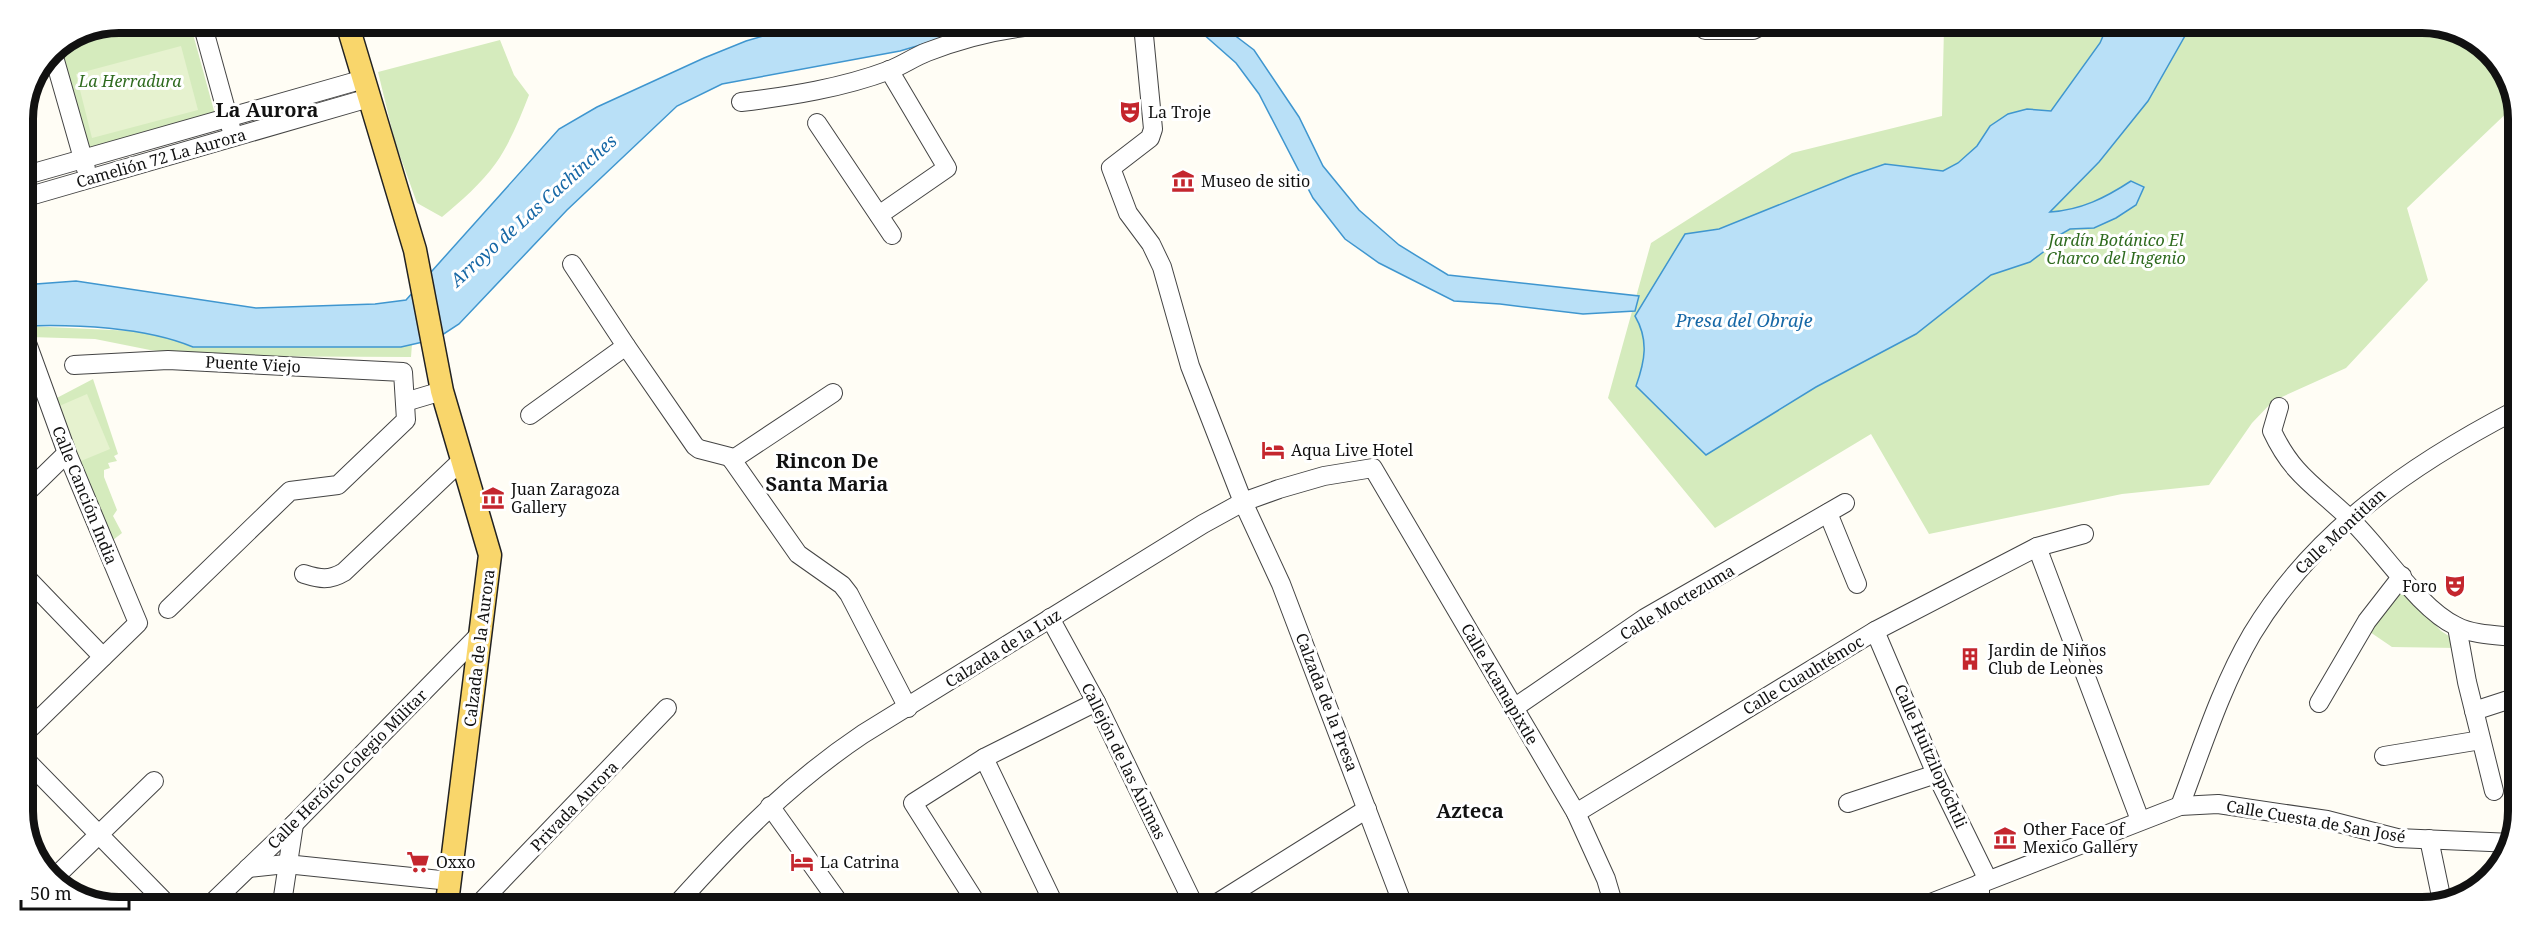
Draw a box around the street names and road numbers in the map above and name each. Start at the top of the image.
street label: Camelión 72 La Aurora [74,123,248,193]
street label: Puente Viejo [205,351,301,377]
street label: Calle Canción India [47,423,123,567]
street label: Calle Montitlan [2290,483,2390,579]
street label: Calle Moctezuma [1616,559,1738,645]
street label: Calzada de la Aurora [458,568,500,728]
street label: Calzada de la Luz [941,603,1065,693]
street label: Calle Acamapixtle [1456,619,1544,749]
street label: Calzada de la Presa [1290,630,1364,774]
street label: Calle Cuauhtémoc [1739,630,1868,720]
street label: Callejón de las Ánimas [1076,679,1172,843]
street label: Calle Huitzilopóchtli [1889,681,1973,831]
street label: Calle Heróico Colegio Militar [262,684,432,854]
street label: Privada Aurora [525,756,623,856]
street label: Calle Cuesta de San José [2225,794,2407,848]

